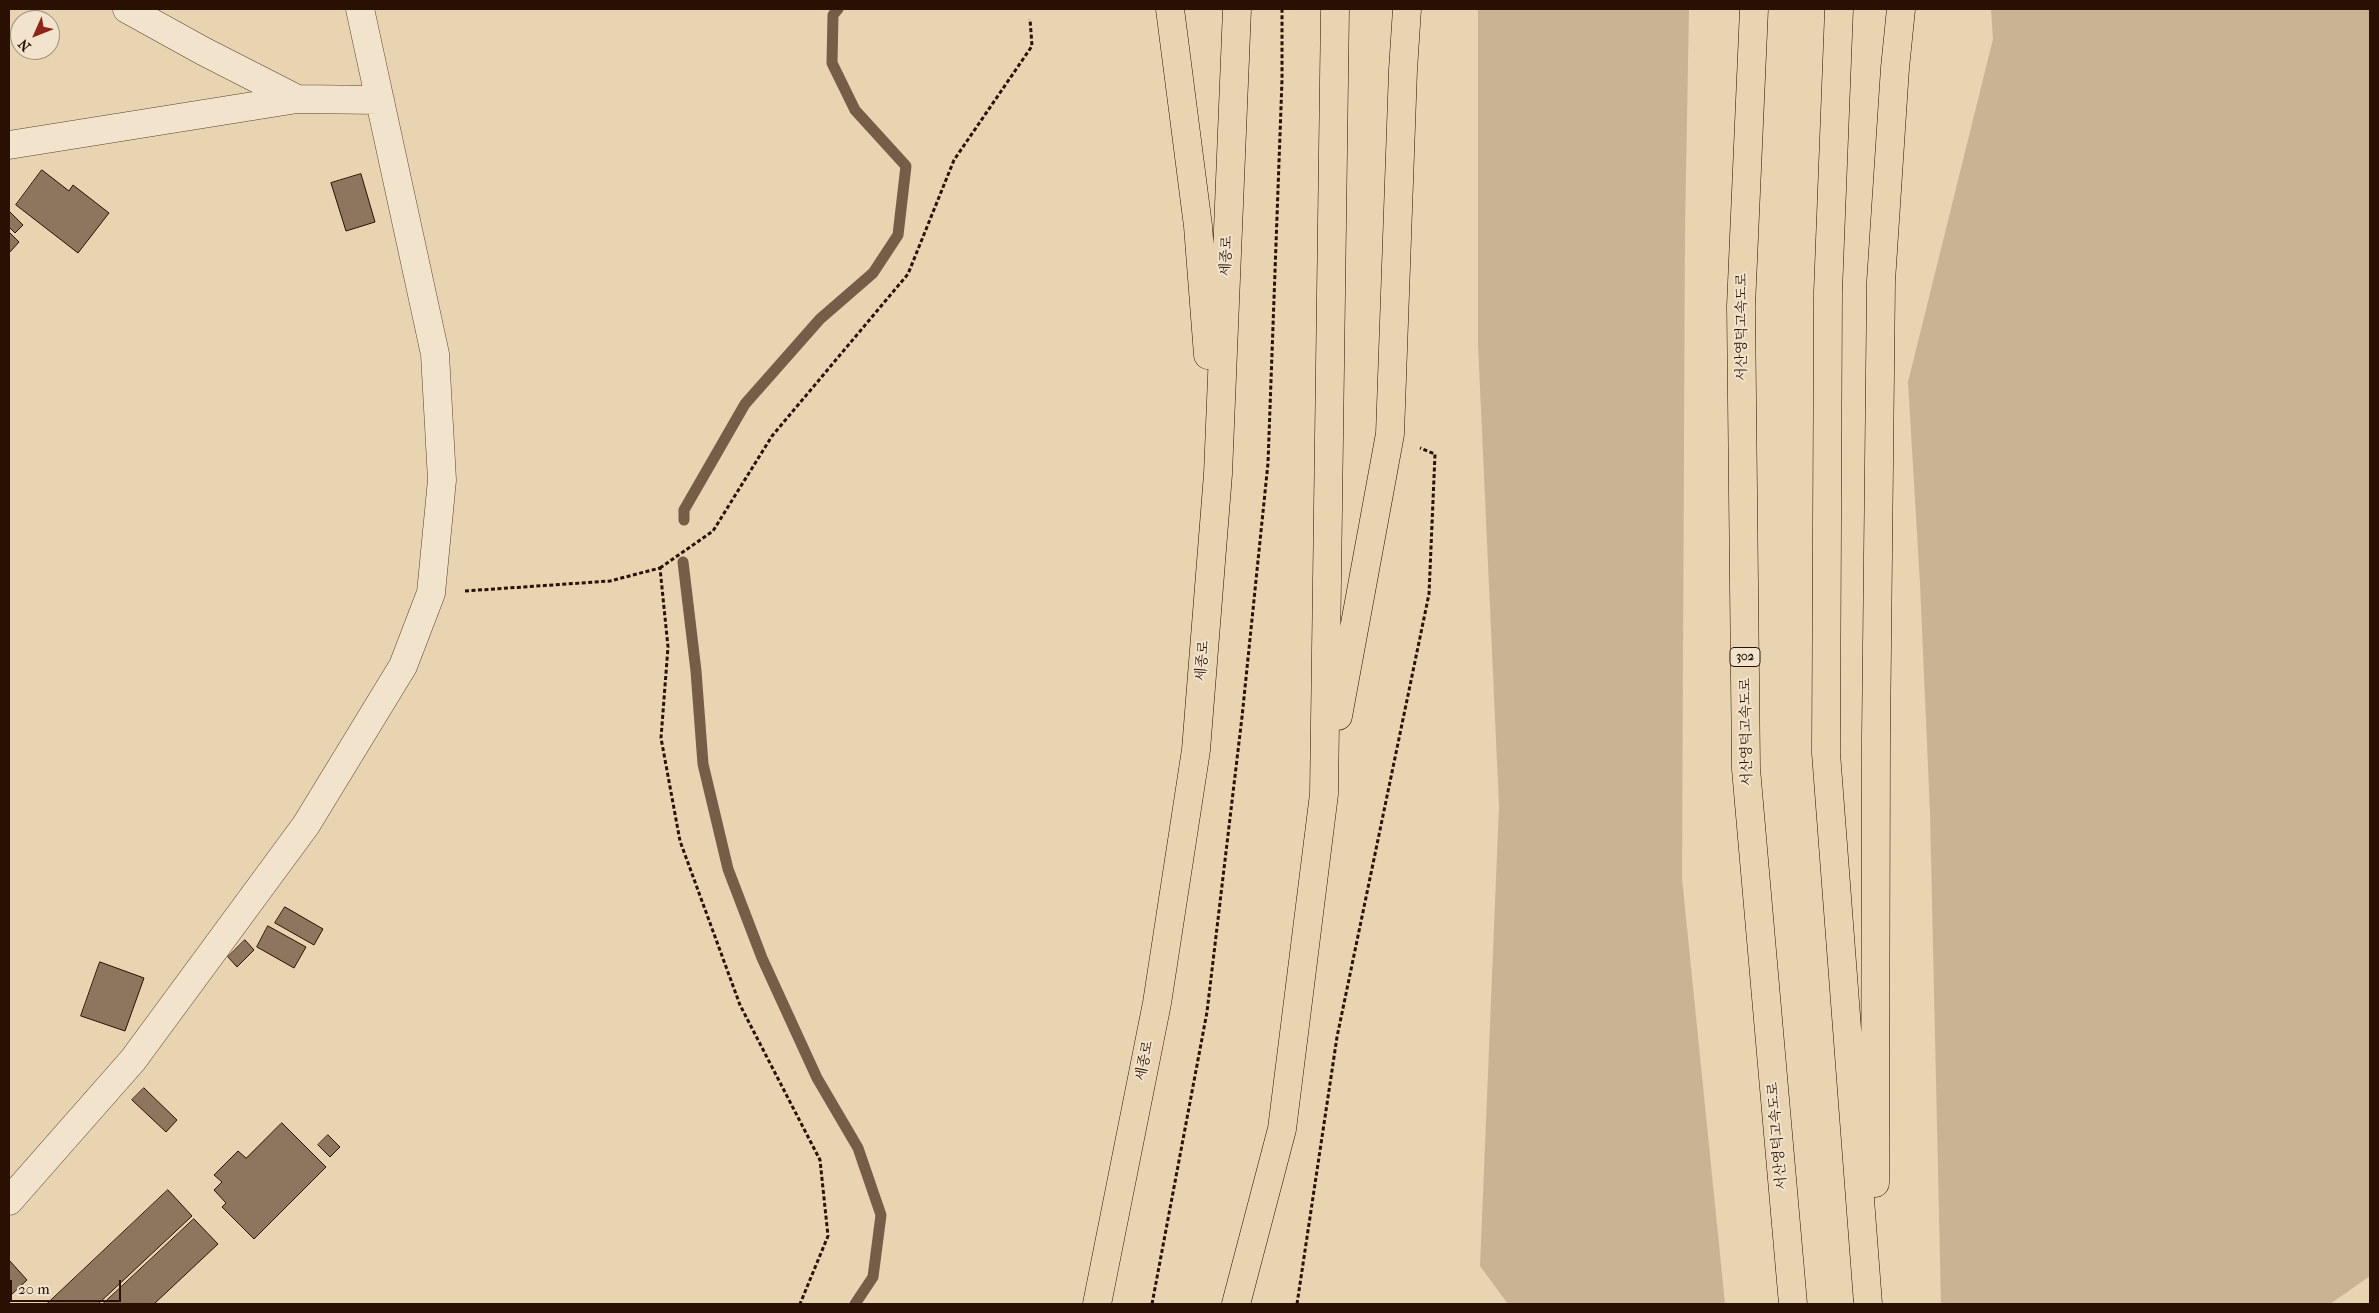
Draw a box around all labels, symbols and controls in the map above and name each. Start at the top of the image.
north arrow [10,10,60,60]
text: N [15,35,34,55]
street label: 세종로 [1218,235,1236,277]
street label: 서산영덕고속도로 [1735,273,1751,381]
street label: 세종로 [1193,640,1213,682]
road number: 302 [1730,648,1760,666]
street label: 서산영덕고속도로 [1738,678,1756,786]
street label: 세종로 [1133,1039,1157,1083]
street label: 서산영덕고속도로 [1765,1081,1791,1191]
scale bar [12,1270,124,1302]
text: 20 m [18,1280,50,1298]

